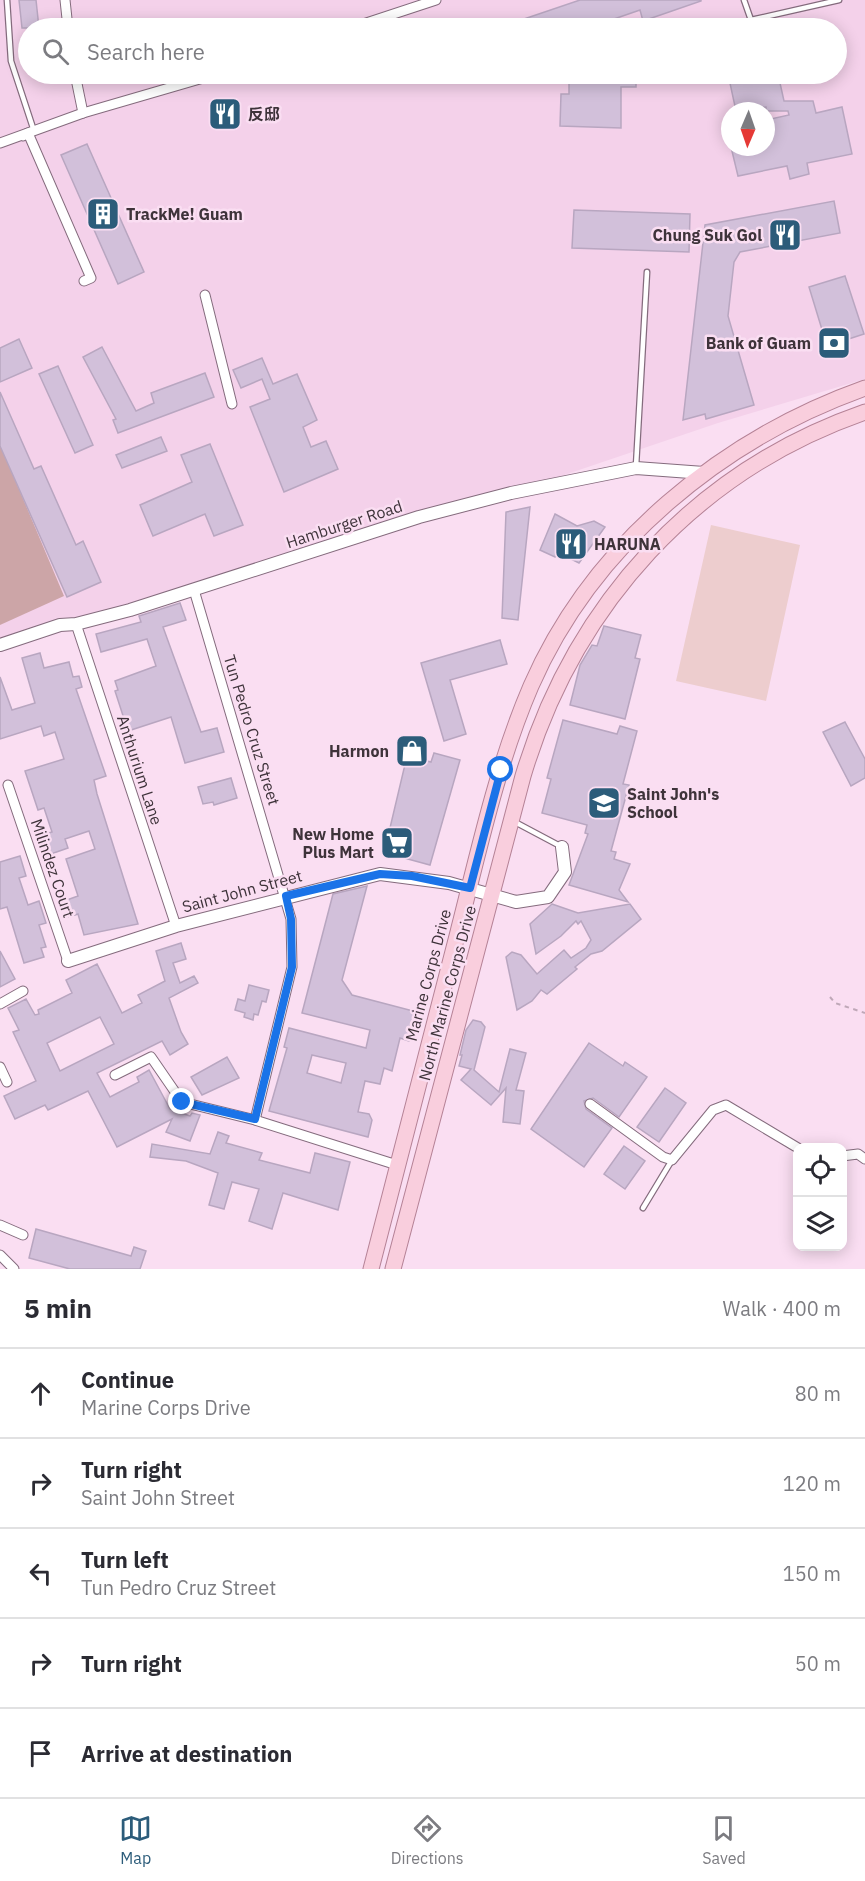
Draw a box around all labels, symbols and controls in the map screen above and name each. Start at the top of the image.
search box [18,18,847,84]
icon: search [39,35,72,68]
text: Search here [87,37,205,66]
restaurant icon: 反邸 [207,96,243,132]
north arrow [721,102,775,156]
place label: 反邸 [248,104,280,124]
building icon: TrackMe! Guam [85,196,121,232]
place label: TrackMe! Guam [126,204,243,224]
restaurant icon: Chung Suk Gol [767,217,803,253]
place label: Chung Suk Gol [652,225,762,245]
bank icon: Bank of Guam [816,325,852,361]
place label: Bank of Guam [706,333,811,353]
street label: Hamburger Road [283,496,405,552]
restaurant icon: HARUNA [553,526,589,562]
place label: HARUNA [594,534,661,554]
street label: Tun Pedro Cruz Street [220,652,284,808]
street label: Anthurium Lane [113,713,167,828]
shop icon: Harmon [394,733,430,769]
place label: Harmon [329,741,389,761]
route start [487,756,513,782]
place label: Saint John's School [627,784,719,822]
school or university icon: Saint John's School [586,785,622,821]
street label: Milindez Court [27,816,79,920]
place label: New Home Plus Mart [292,824,374,862]
supermarket icon: New Home Plus Mart [379,825,415,861]
street label: Saint John Street [180,865,304,917]
street label: North Marine Corps Drive [414,903,480,1083]
street label: Marine Corps Drive [401,907,455,1043]
route end [168,1088,194,1114]
map controls [793,1143,847,1251]
button: locate [793,1143,847,1197]
button: layers [793,1197,847,1251]
text: 5 min [24,1291,92,1325]
text: Walk · 400 m [723,1295,841,1322]
text: Continue [81,1365,174,1394]
icon: ahead [24,1377,57,1410]
text: 80 m [795,1380,841,1407]
text: Marine Corps Drive [81,1394,251,1421]
text: Turn right [81,1455,182,1484]
icon: right [24,1467,57,1500]
text: 120 m [783,1470,841,1497]
text: Saint John Street [81,1484,235,1511]
text: Turn left [81,1545,169,1574]
icon: left [24,1557,57,1590]
text: 150 m [783,1560,841,1587]
text: Tun Pedro Cruz Street [81,1574,276,1601]
icon: right [24,1647,57,1680]
text: Turn right [81,1649,182,1678]
text: 50 m [795,1650,841,1677]
icon: arrive [24,1737,57,1770]
text: Arrive at destination [81,1739,292,1768]
tab: Map [119,1812,152,1868]
tab: Directions [391,1812,464,1868]
tab: Saved [702,1812,746,1868]

